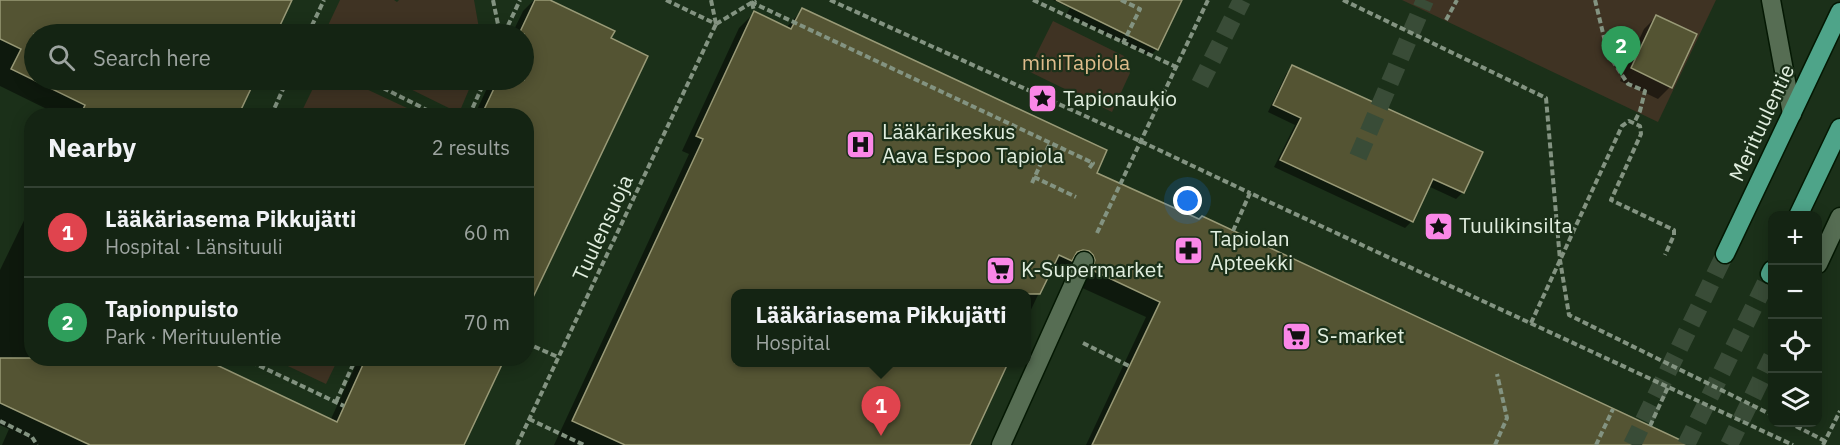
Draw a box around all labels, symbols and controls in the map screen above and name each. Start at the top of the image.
search box [24,24,534,90]
pin: 2 [1602,26,1640,76]
icon: search [45,41,78,74]
text: Search here [93,43,211,72]
park label: miniTapiola [1022,48,1130,76]
street label: Merituulentie [1722,60,1800,186]
place icon: Tapionaukio [1026,83,1058,115]
place label: Tapionaukio [1063,84,1177,112]
place label: Lääkärikeskus Aava Espoo Tapiola [882,117,1064,169]
hospital icon: Lääkärikeskus Aava Espoo Tapiola [845,128,877,160]
text: Nearby [48,130,136,164]
text: 2 results [432,134,510,161]
street label: Tuulensuoja [565,170,639,285]
your location [1173,186,1202,215]
text: Lääkäriasema Pikkujätti [105,204,356,233]
place icon: Tuulikinsilta [1422,210,1454,242]
place label: Tuulikinsilta [1459,211,1573,239]
map controls [1768,211,1822,427]
button: + [1768,211,1822,265]
text: 1 [62,219,74,246]
text: 60 m [464,219,510,246]
place label: Tapiolan Apteekki [1210,224,1293,276]
text: Hospital · Länsituuli [105,233,283,260]
pharmacy icon: Tapiolan Apteekki [1173,235,1205,267]
supermarket icon: K-Supermarket [984,254,1016,286]
place label: K-Supermarket [1021,255,1164,283]
button: − [1768,265,1822,319]
popup [731,289,1031,367]
text: Tapionpuisto [105,294,238,323]
text: Lääkäriasema Pikkujätti [755,300,1007,329]
text: 2 [62,309,74,336]
text: 70 m [464,309,510,336]
button: locate [1768,319,1822,373]
supermarket icon: S-market [1280,320,1312,352]
place label: S-market [1317,321,1405,349]
text: Park · Merituulentie [105,323,282,350]
text: Hospital [755,329,830,356]
button: layers [1768,373,1822,427]
pin: 1 [862,386,900,436]

